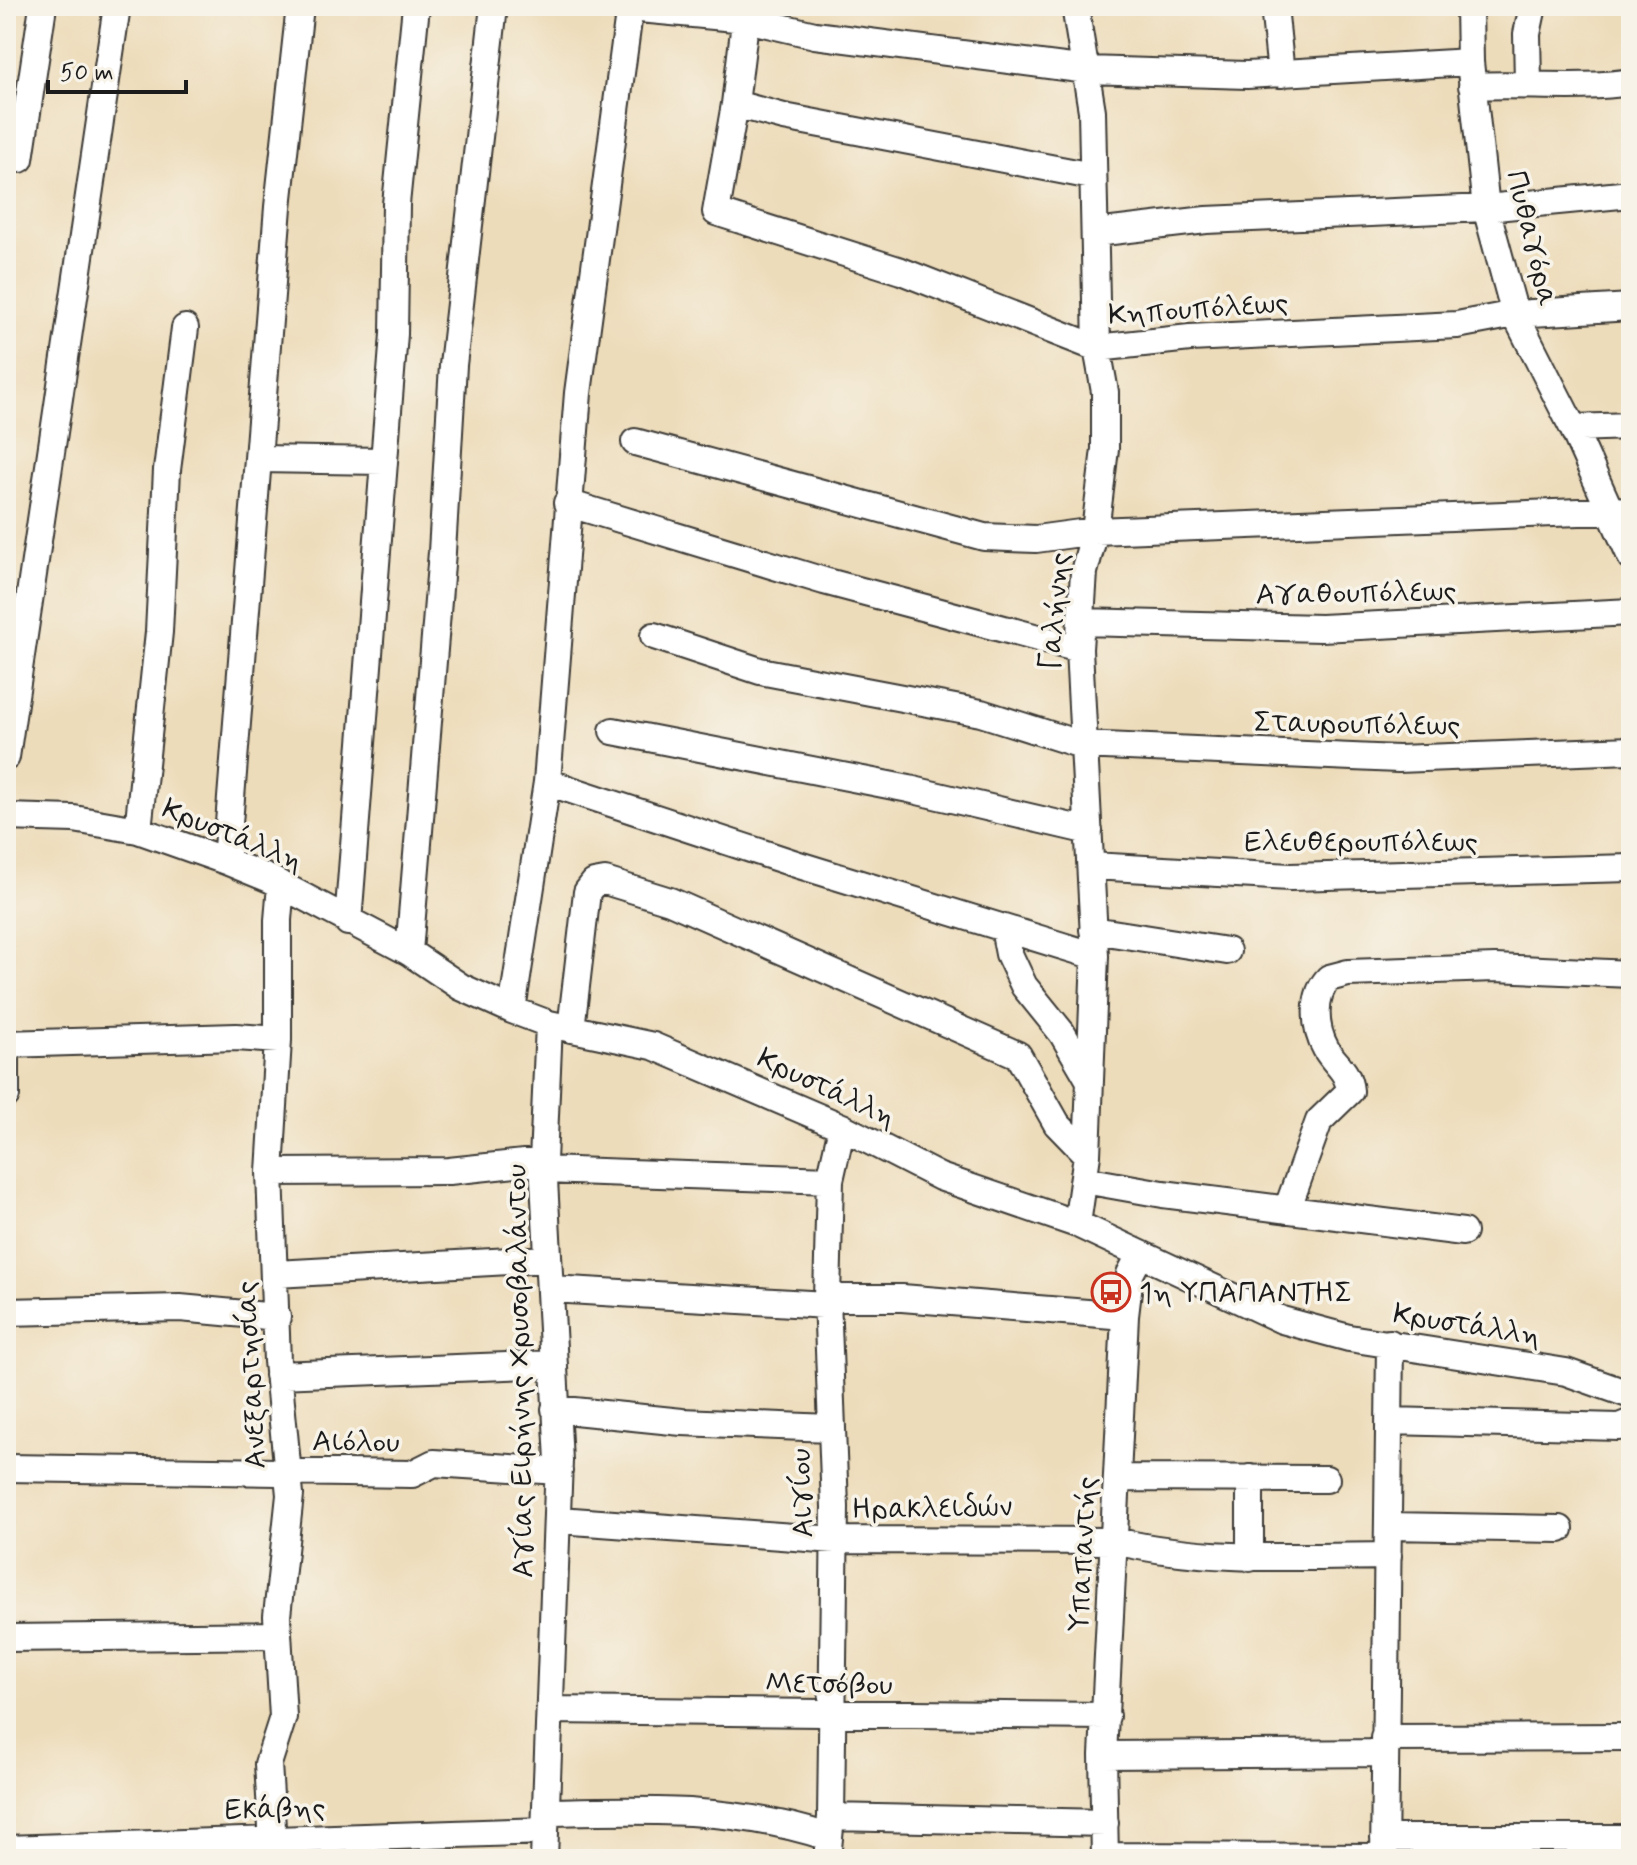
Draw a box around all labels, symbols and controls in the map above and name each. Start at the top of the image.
scale bar [48,44,186,94]
text: 50 m [60,58,114,89]
street label: Πυθαγόρα [1496,167,1567,310]
street label: Κηπουπόλεως [1107,284,1290,335]
street label: Γαλήνης [1031,551,1080,672]
street label: Αγαθουπόλεως [1255,572,1457,615]
street label: Σταυρουπόλεως [1253,703,1461,746]
street label: Κρυστάλλη [156,789,309,881]
street label: Ελευθερουπόλεως [1244,823,1478,862]
street label: Κρυστάλλη [751,1039,902,1137]
street label: Αγίας Ειρήνης Χρυσοβαλάντου [497,1163,544,1578]
bus stop icon: 1η ΥΠΑΠΑΝΤΗΣ [1090,1271,1132,1313]
place label: 1η ΥΠΑΠΑΝΤΗΣ [1139,1274,1352,1313]
street label: Ανεξαρτησίας [227,1280,276,1470]
street label: Κρυστάλλη [1390,1295,1543,1356]
street label: Αιόλου [312,1422,400,1463]
street label: Αιγίου [781,1448,824,1538]
street label: Υπαπαντής [1060,1475,1107,1633]
street label: Ηρακλειδών [852,1488,1013,1529]
street label: Μετσόβου [765,1664,893,1705]
street label: Εκάβης [224,1789,326,1830]

